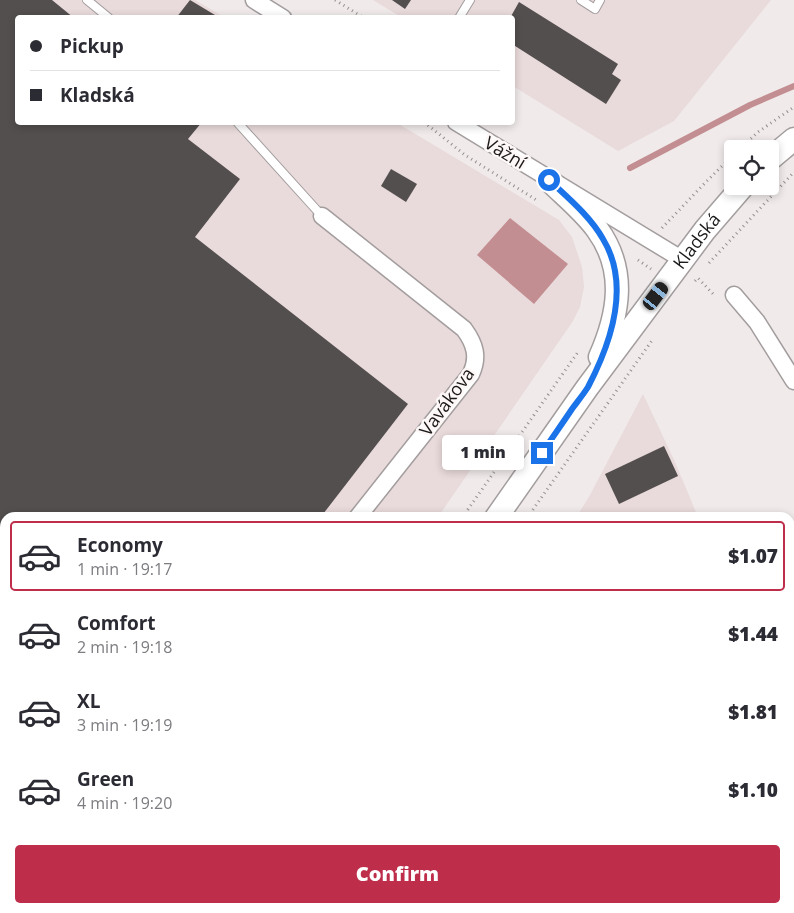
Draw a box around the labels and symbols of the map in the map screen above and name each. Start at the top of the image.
street label: Vážní [480,130,531,174]
route start [538,169,560,191]
street label: Kladská [667,208,725,274]
car [640,280,671,312]
street label: Vavákova [413,362,479,440]
callout: 1 min [442,436,524,470]
route end [531,442,553,464]

